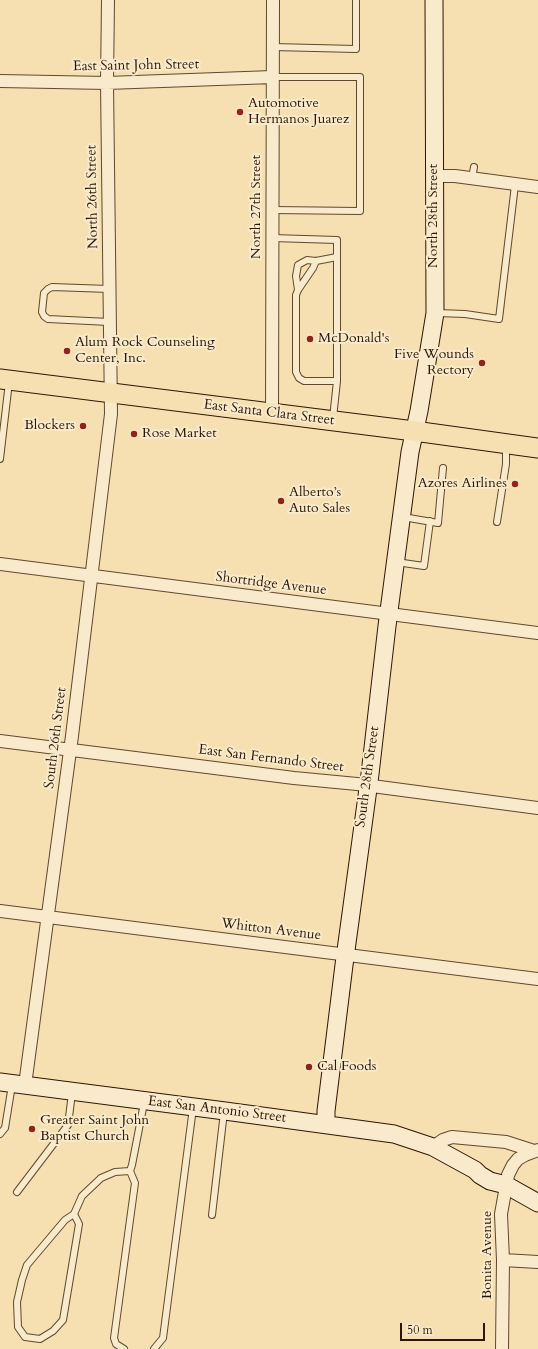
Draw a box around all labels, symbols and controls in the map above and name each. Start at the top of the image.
street label: East Saint John Street [73,57,199,75]
place label: Automotive Hermanos Juarez [248,96,349,128]
marker: Automotive Hermanos Juarez [235,107,245,117]
street label: North 26th Street [84,145,102,249]
street label: North 27th Street [249,155,265,259]
street label: North 28th Street [426,164,442,268]
place label: McDonald's [318,331,389,347]
marker: McDonald's [305,334,315,344]
place label: Alum Rock Counseling Center, Inc. [75,335,215,368]
marker: Alum Rock Counseling Center, Inc. [62,346,72,356]
place label: Five Wounds Rectory [394,347,474,380]
marker: Five Wounds Rectory [477,358,487,368]
street label: East Santa Clara Street [203,397,335,429]
place label: Blockers [24,418,75,434]
marker: Blockers [78,421,88,431]
place label: Rose Market [142,426,217,442]
marker: Rose Market [129,429,139,439]
place label: Azores Airlines [418,476,507,492]
marker: Azores Airlines [510,479,520,489]
place label: Alberto’s Auto Sales [289,485,350,518]
marker: Alberto’s Auto Sales [276,496,286,506]
street label: Shortridge Avenue [215,569,327,599]
street label: South 26th Street [41,686,71,790]
street label: South 28th Street [353,725,383,829]
street label: East San Fernando Street [197,742,345,776]
street label: Whitton Avenue [220,916,322,944]
place label: Cal Foods [317,1059,376,1075]
marker: Cal Foods [304,1062,314,1072]
street label: East San Antonio Street [147,1093,287,1127]
place label: Greater Saint John Baptist Church [40,1113,149,1146]
marker: Greater Saint John Baptist Church [27,1124,37,1134]
street label: Bonita Avenue [480,1211,496,1299]
scale bar [402,1315,487,1341]
text: 50 m [407,1322,433,1338]

